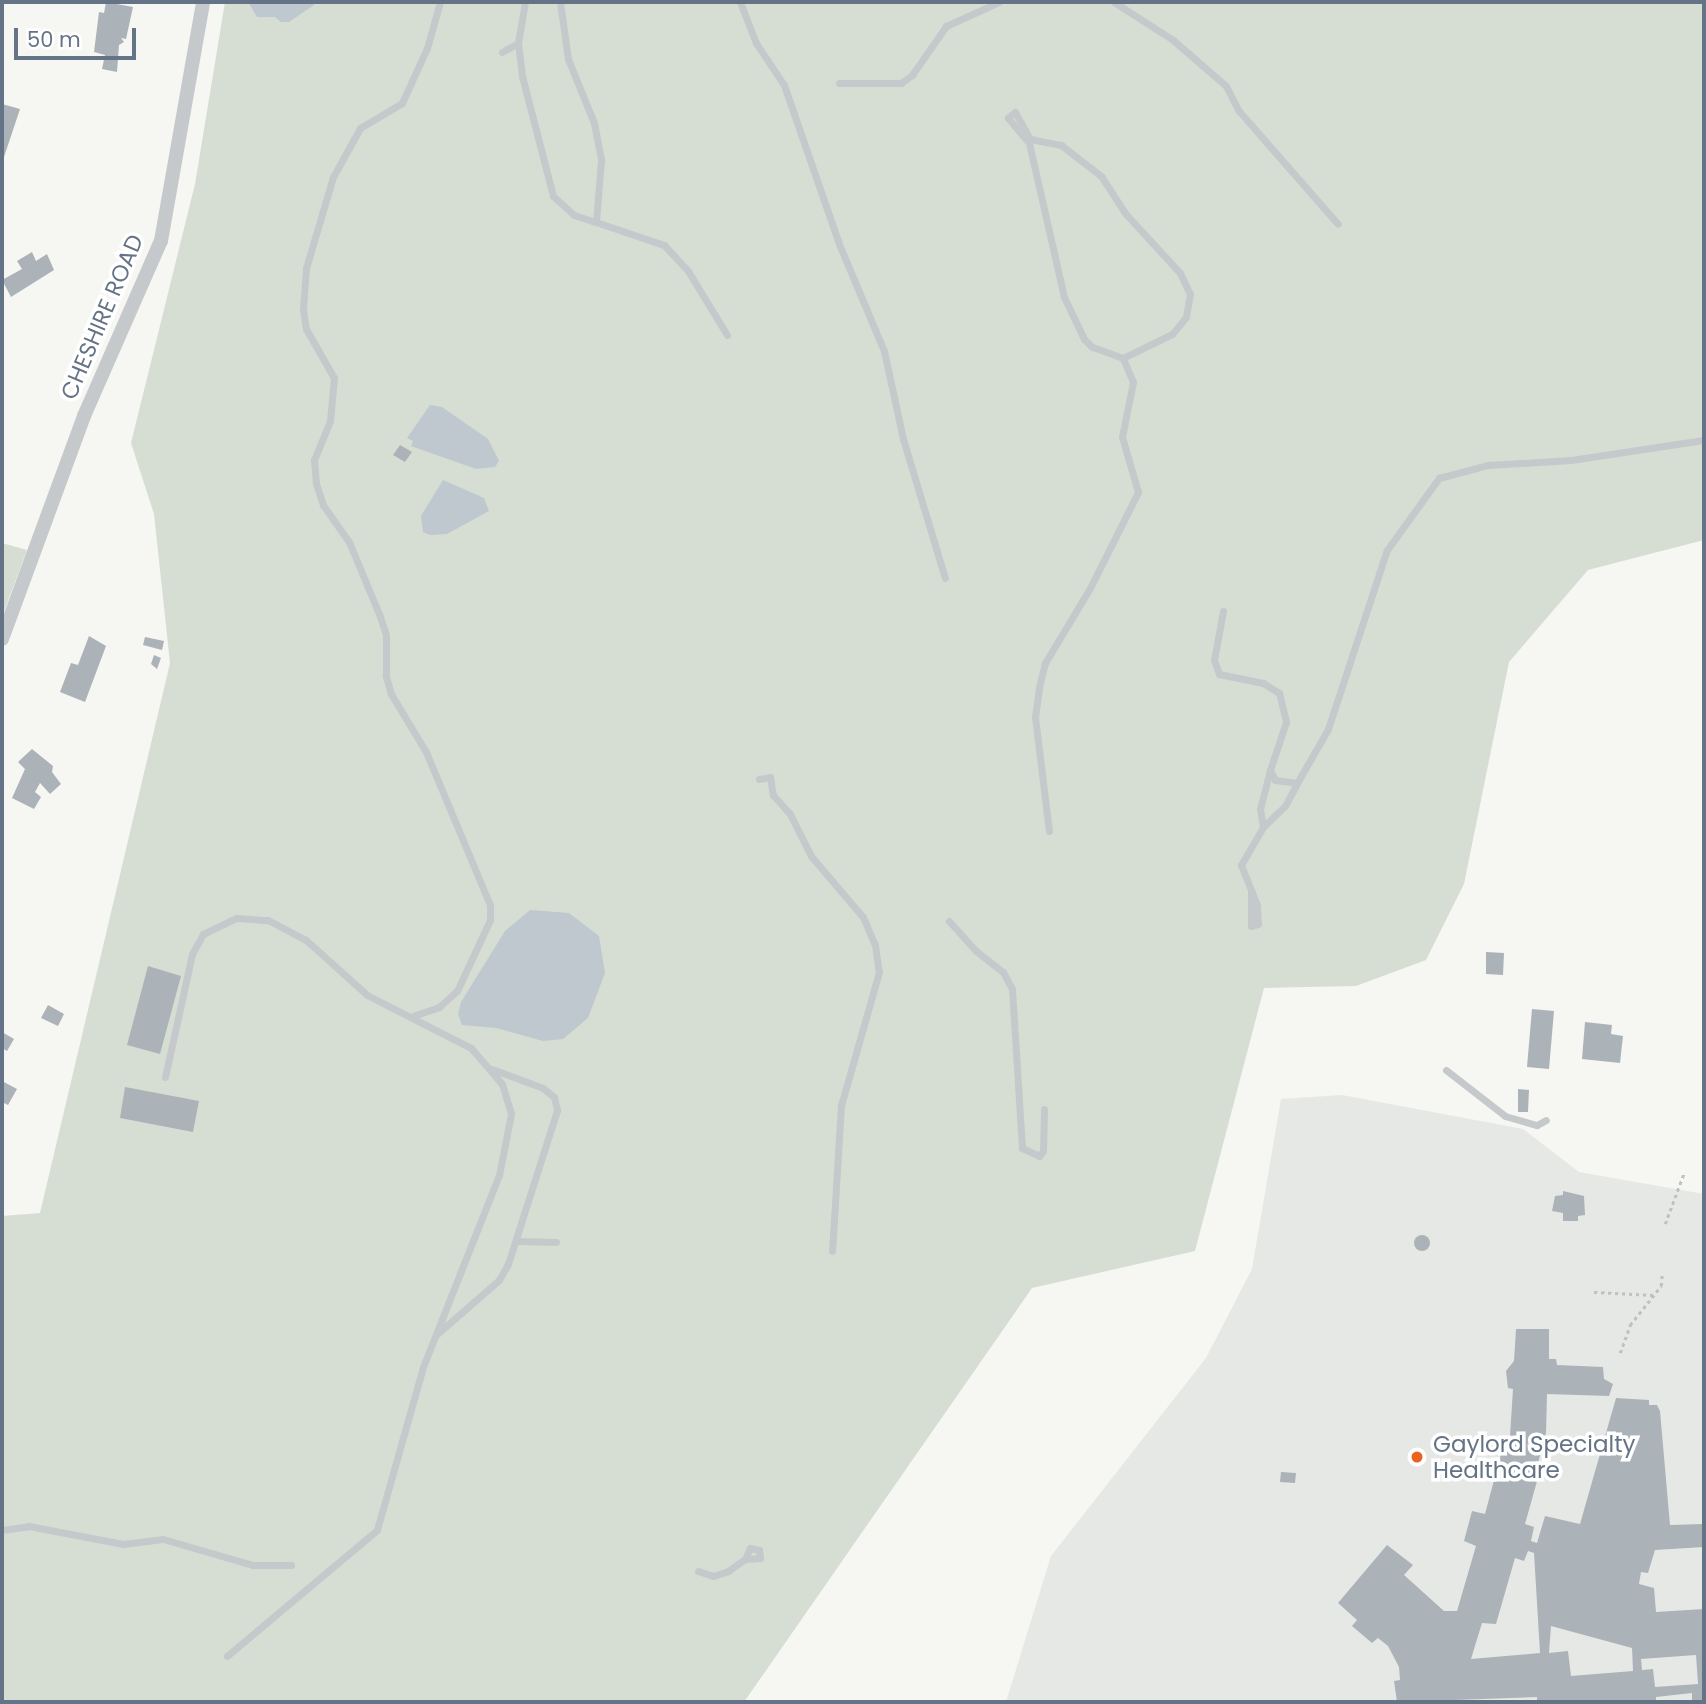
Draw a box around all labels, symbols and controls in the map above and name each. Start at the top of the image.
scale bar [18,14,140,58]
text: 50 m [27,25,81,54]
street label: CHESHIRE ROAD [55,230,149,404]
place label: Gaylord Specialty Healthcare [1433,1430,1635,1484]
marker: Gaylord Specialty Healthcare [1407,1447,1427,1467]

